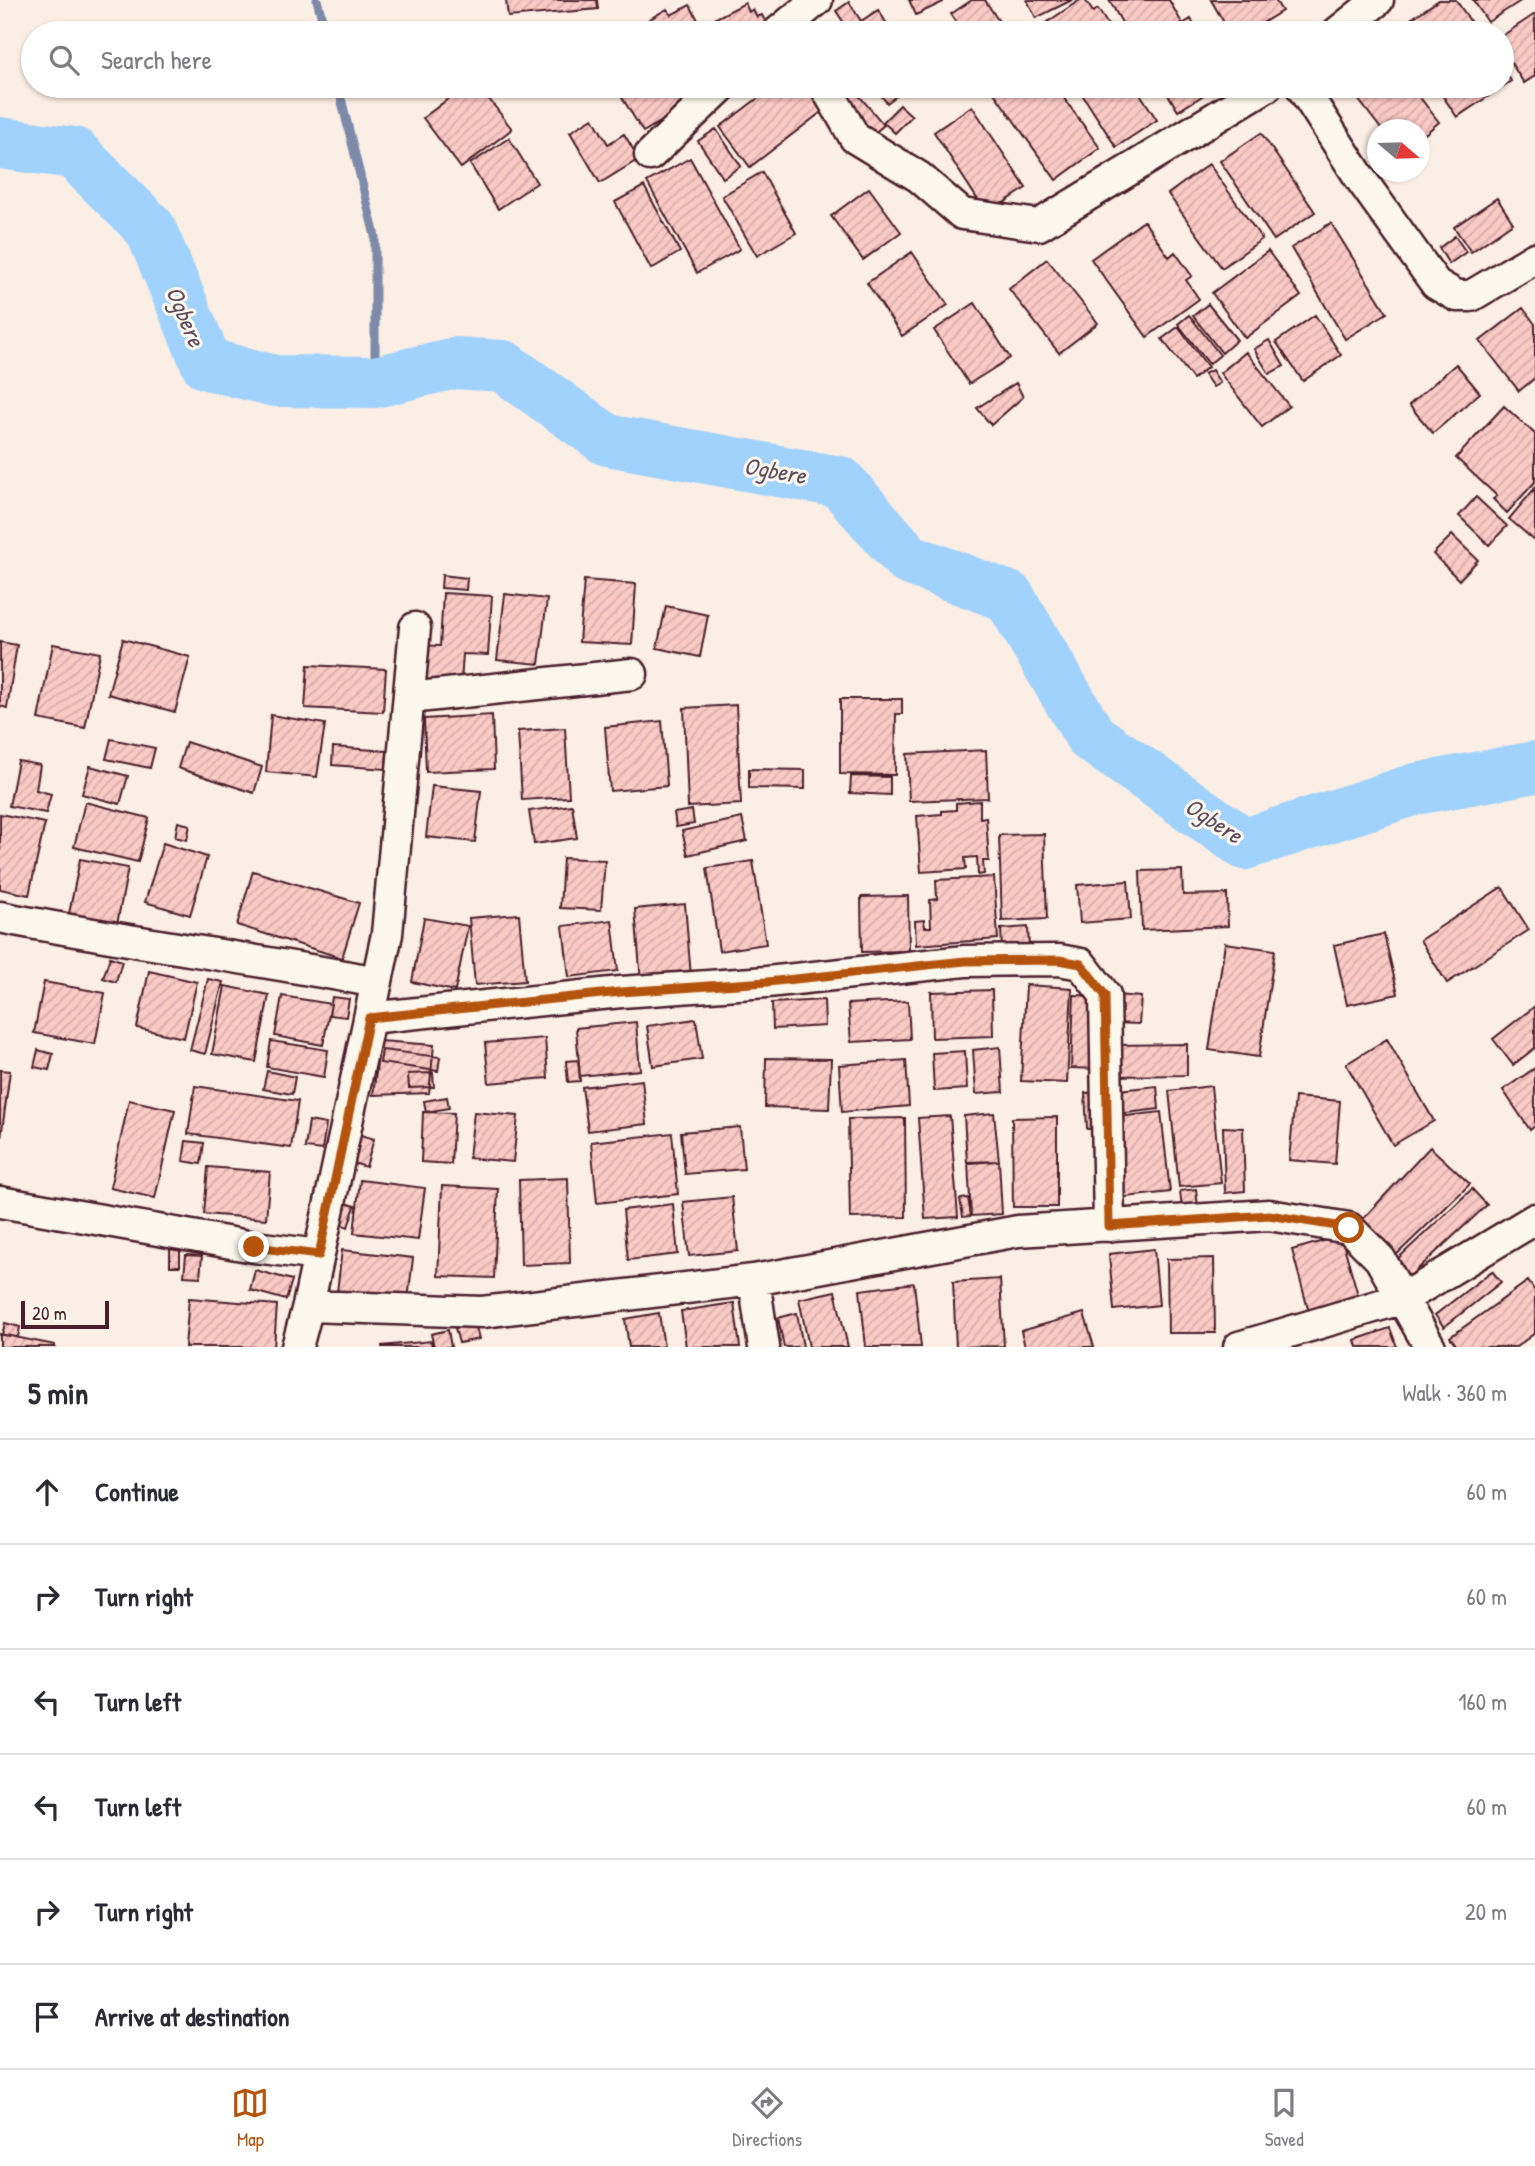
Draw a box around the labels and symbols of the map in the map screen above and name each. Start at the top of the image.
north arrow [1367,119,1430,182]
water label: Ogbere [158,281,213,353]
water label: Ogbere [741,449,810,492]
water label: Ogbere [1179,790,1250,852]
route start [1333,1212,1364,1243]
route end [238,1231,269,1262]
scale bar [21,1298,108,1330]

